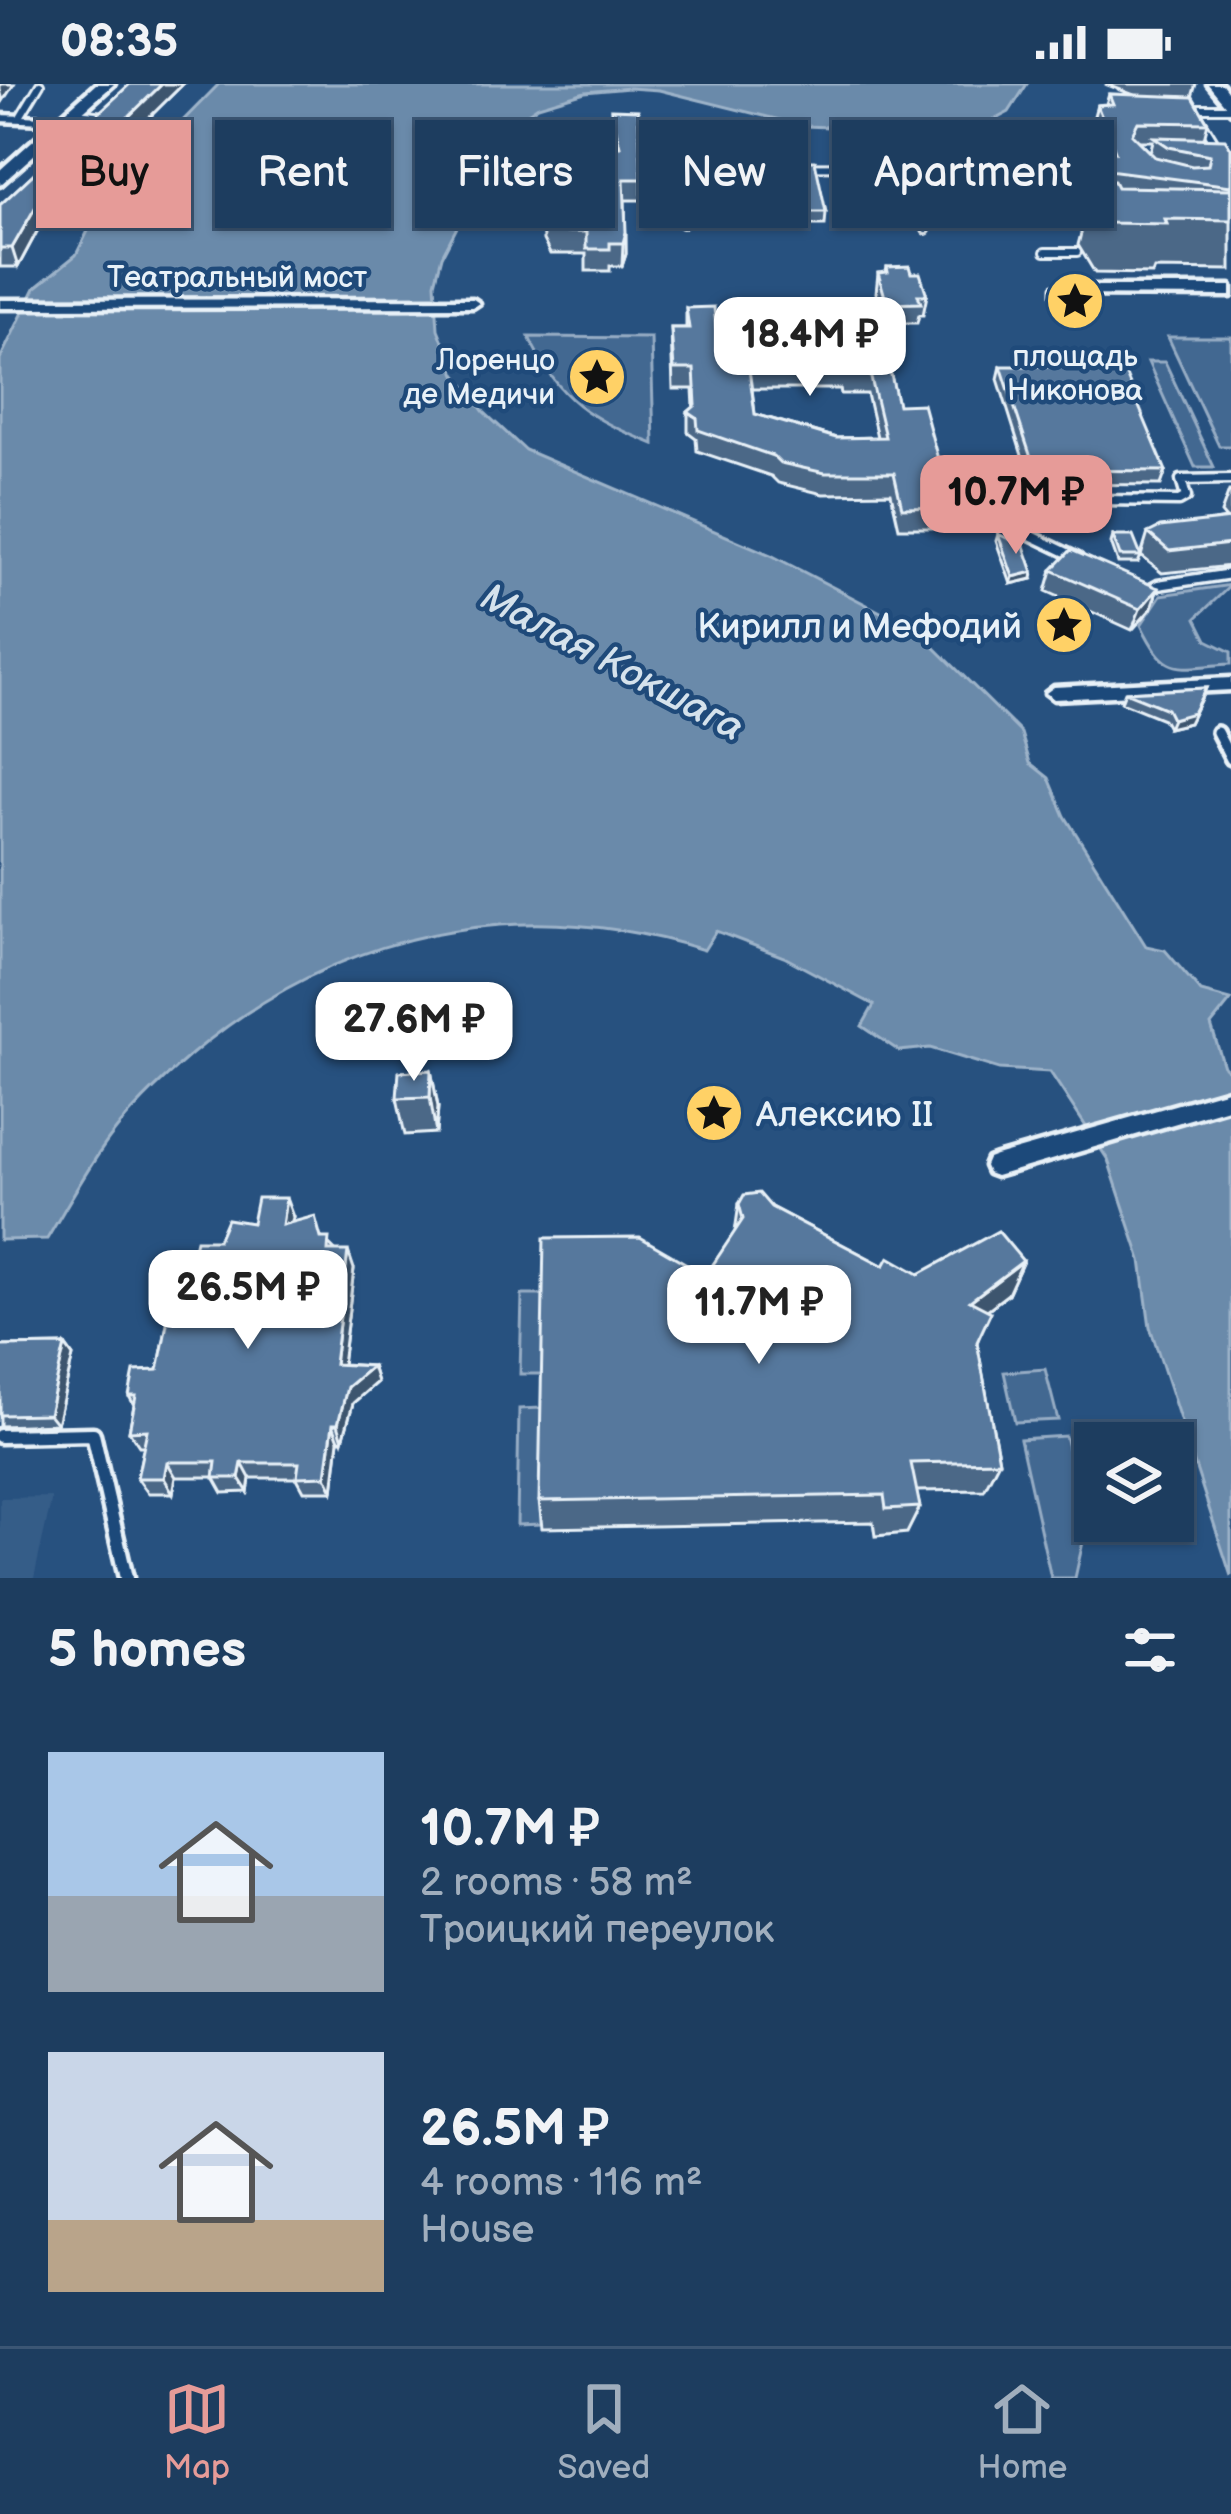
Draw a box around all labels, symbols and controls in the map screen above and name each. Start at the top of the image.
text: 08:35 [60,15,178,70]
chip: Buy [36,120,191,228]
chip: Rent [215,120,391,228]
chip: Filters [415,120,615,228]
chip: New [639,120,808,228]
chip: Apartment [832,120,1114,228]
street label: Театральный мост [107,260,367,296]
place icon: площадь Никонова [1044,270,1106,332]
pin: 18.4M ₽ [699,297,921,399]
text: 18.4M ₽ [741,312,879,359]
place label: площадь Никонова [1007,339,1143,409]
place label: Лоренцо де Медичи [403,343,555,413]
place icon: Лоренцо де Медичи [566,346,628,408]
pin: 10.7M ₽ [905,455,1127,557]
text: 10.7M ₽ [947,470,1085,517]
water label: Малая Кокшага [472,574,751,752]
place icon: Кирилл и Мефодий [1033,594,1095,656]
place label: Кирилл и Мефодий [697,606,1022,649]
pin: 27.6M ₽ [303,982,525,1084]
text: 27.6M ₽ [343,997,485,1044]
place icon: Алексию II [683,1082,745,1144]
place label: Алексию II [755,1094,933,1137]
pin: 26.5M ₽ [137,1250,359,1352]
text: 26.5M ₽ [176,1265,320,1312]
pin: 11.7M ₽ [648,1265,870,1367]
text: 11.7M ₽ [694,1280,824,1327]
map controls [1074,1422,1194,1542]
button: layers [1074,1422,1194,1542]
icon: filters [1117,1617,1183,1683]
text: 5 homes [48,1620,246,1681]
text: 10.7M ₽ [420,1799,600,1860]
icon: home [144,1800,288,1944]
text: 2 rooms · 58 m² [420,1860,693,1907]
text: Троицкий переулок [420,1907,774,1954]
text: 26.5M ₽ [420,2099,610,2160]
icon: home [144,2100,288,2244]
text: 4 rooms · 116 m² [420,2160,703,2207]
text: House [420,2207,534,2254]
tab: Map [164,2376,230,2488]
tab: Saved [557,2376,650,2488]
tab: Home [978,2376,1067,2488]

